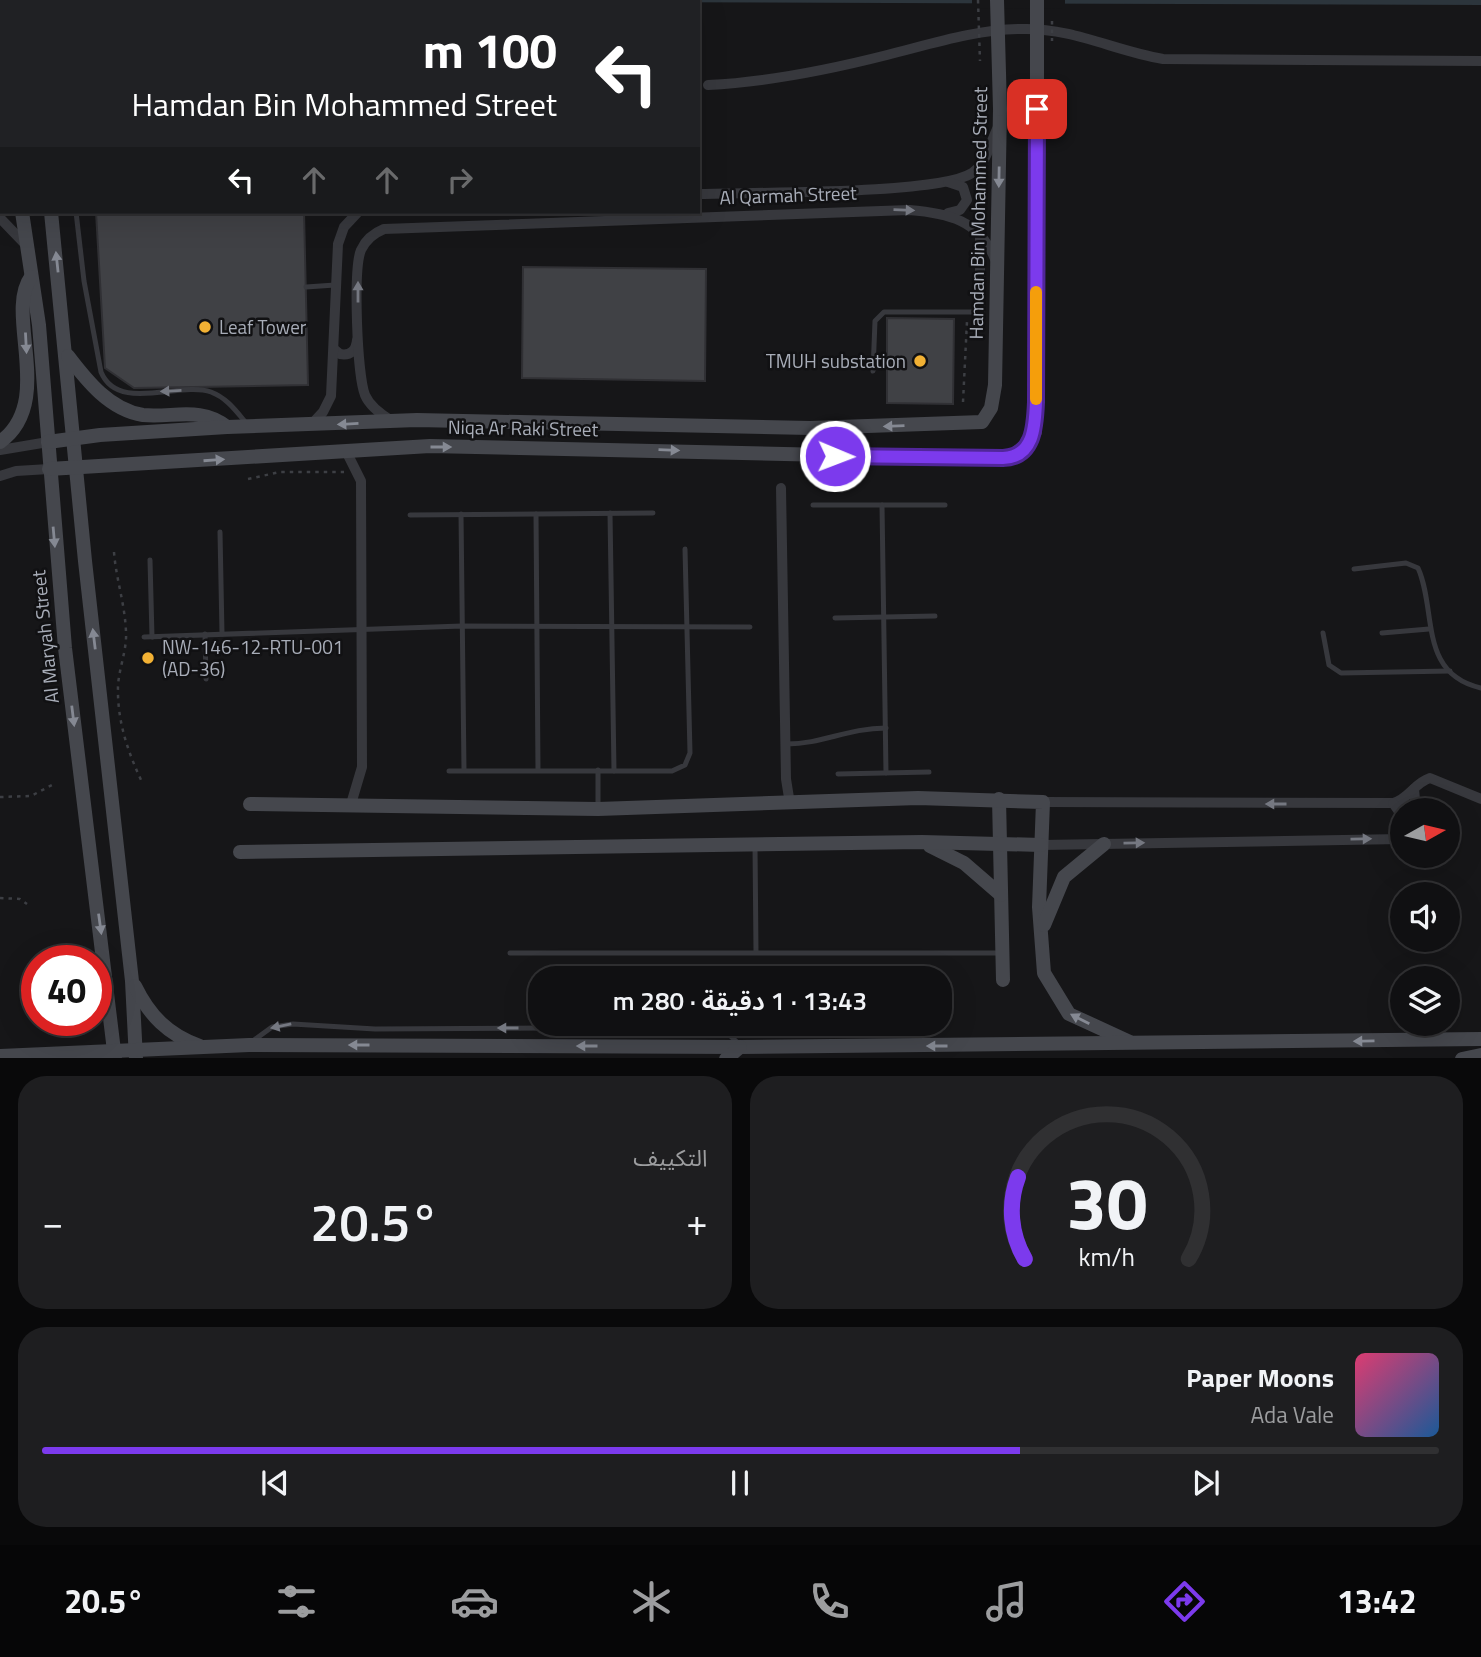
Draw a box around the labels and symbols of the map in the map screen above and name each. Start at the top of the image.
pin [1007,79,1067,139]
street label: Hamdan Bin Mohammed Street [961,86,994,340]
one-way arrow [994,167,1005,189]
street label: Al Qarmah Street [719,178,857,211]
one-way arrow [893,204,915,215]
one-way arrow [51,251,62,273]
one-way arrow [352,281,364,303]
place label: Leaf Tower [219,312,307,341]
marker: Leaf Tower [197,319,213,335]
one-way arrow [20,332,31,354]
place label: TMUH substation [766,346,906,375]
marker: TMUH substation [912,353,928,369]
one-way arrow [159,385,181,396]
street label: Niqa Ar Raki Street [448,412,599,443]
one-way arrow [337,418,359,429]
position arrow [798,419,872,493]
one-way arrow [883,420,905,431]
one-way arrow [430,441,452,453]
one-way arrow [658,445,680,456]
one-way arrow [203,454,225,465]
one-way arrow [49,527,60,549]
street label: Al Maryah Street [23,569,66,705]
one-way arrow [89,628,100,650]
place label: NW-146-12-RTU-001 (AD-36) [162,632,343,683]
marker: NW-146-12-RTU-001 (AD-36) [140,650,156,666]
one-way arrow [68,705,79,727]
one-way arrow [1264,798,1286,810]
north arrow [1390,798,1460,868]
one-way arrow [1351,833,1373,845]
one-way arrow [1123,838,1145,849]
one-way arrow [95,913,106,935]
speed limit sign: 40 [21,945,112,1036]
one-way arrow [1070,1014,1090,1025]
one-way arrow [270,1021,292,1032]
one-way arrow [497,1022,519,1034]
one-way arrow [1353,1035,1375,1047]
one-way arrow [348,1039,370,1051]
one-way arrow [575,1040,597,1052]
one-way arrow [925,1040,947,1052]

